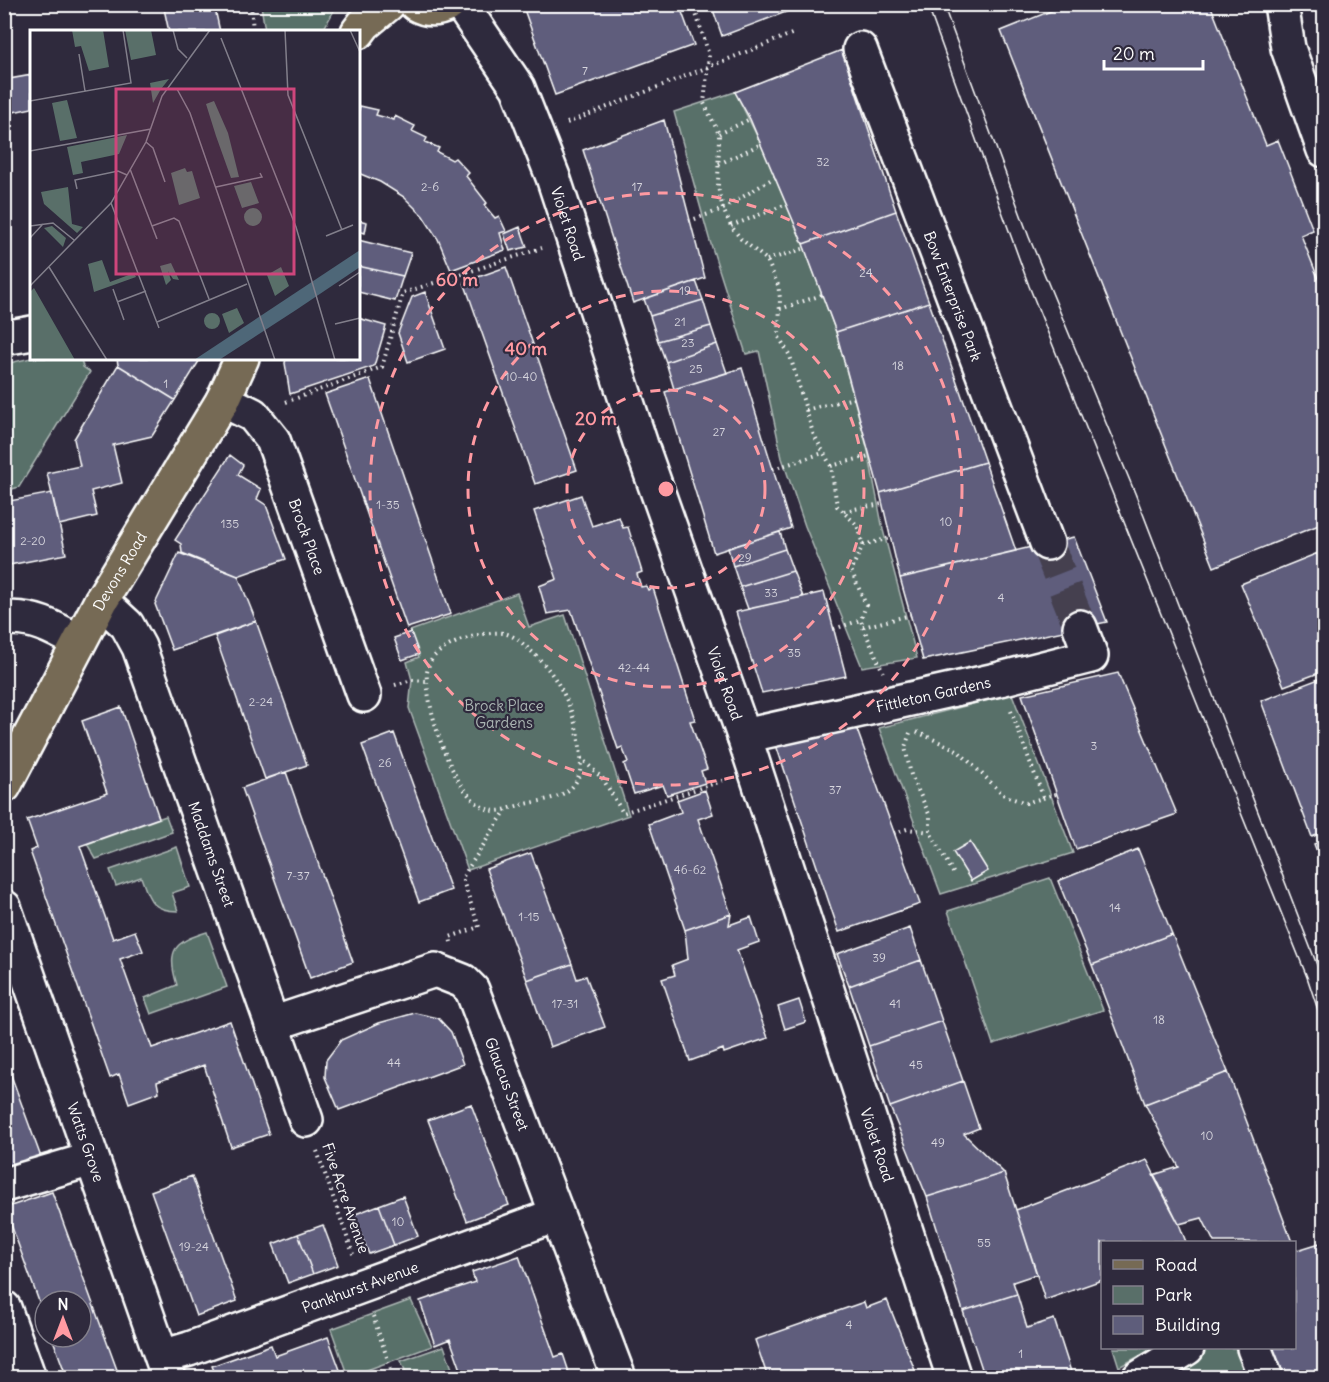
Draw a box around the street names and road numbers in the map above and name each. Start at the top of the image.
street label: Violet Road [547,184,589,263]
street label: Bow Enterprise Park [920,228,987,364]
street label: Brock Place [285,496,330,577]
street label: Devons Road [88,528,150,614]
street label: Violet Road [704,644,747,723]
street label: Fittleton Gardens [874,672,993,716]
street label: Maddams Street [185,799,239,909]
street label: Glaucus Street [481,1035,534,1133]
street label: Watts Grove [64,1100,109,1184]
street label: Violet Road [857,1105,899,1184]
street label: Five Acre Avenue [318,1140,374,1256]
street label: Pankhurst Avenue [299,1257,421,1317]

